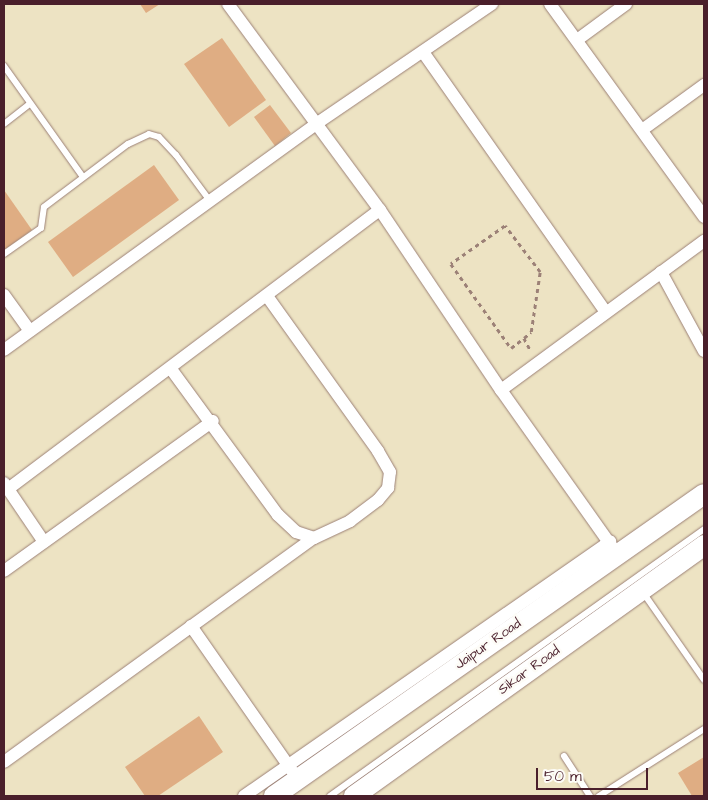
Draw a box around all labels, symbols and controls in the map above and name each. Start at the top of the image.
street label: Jaipur Road [452,615,524,673]
street label: Sikar Road [495,642,563,698]
scale bar [538,758,650,790]
text: 50 m [544,766,582,787]

